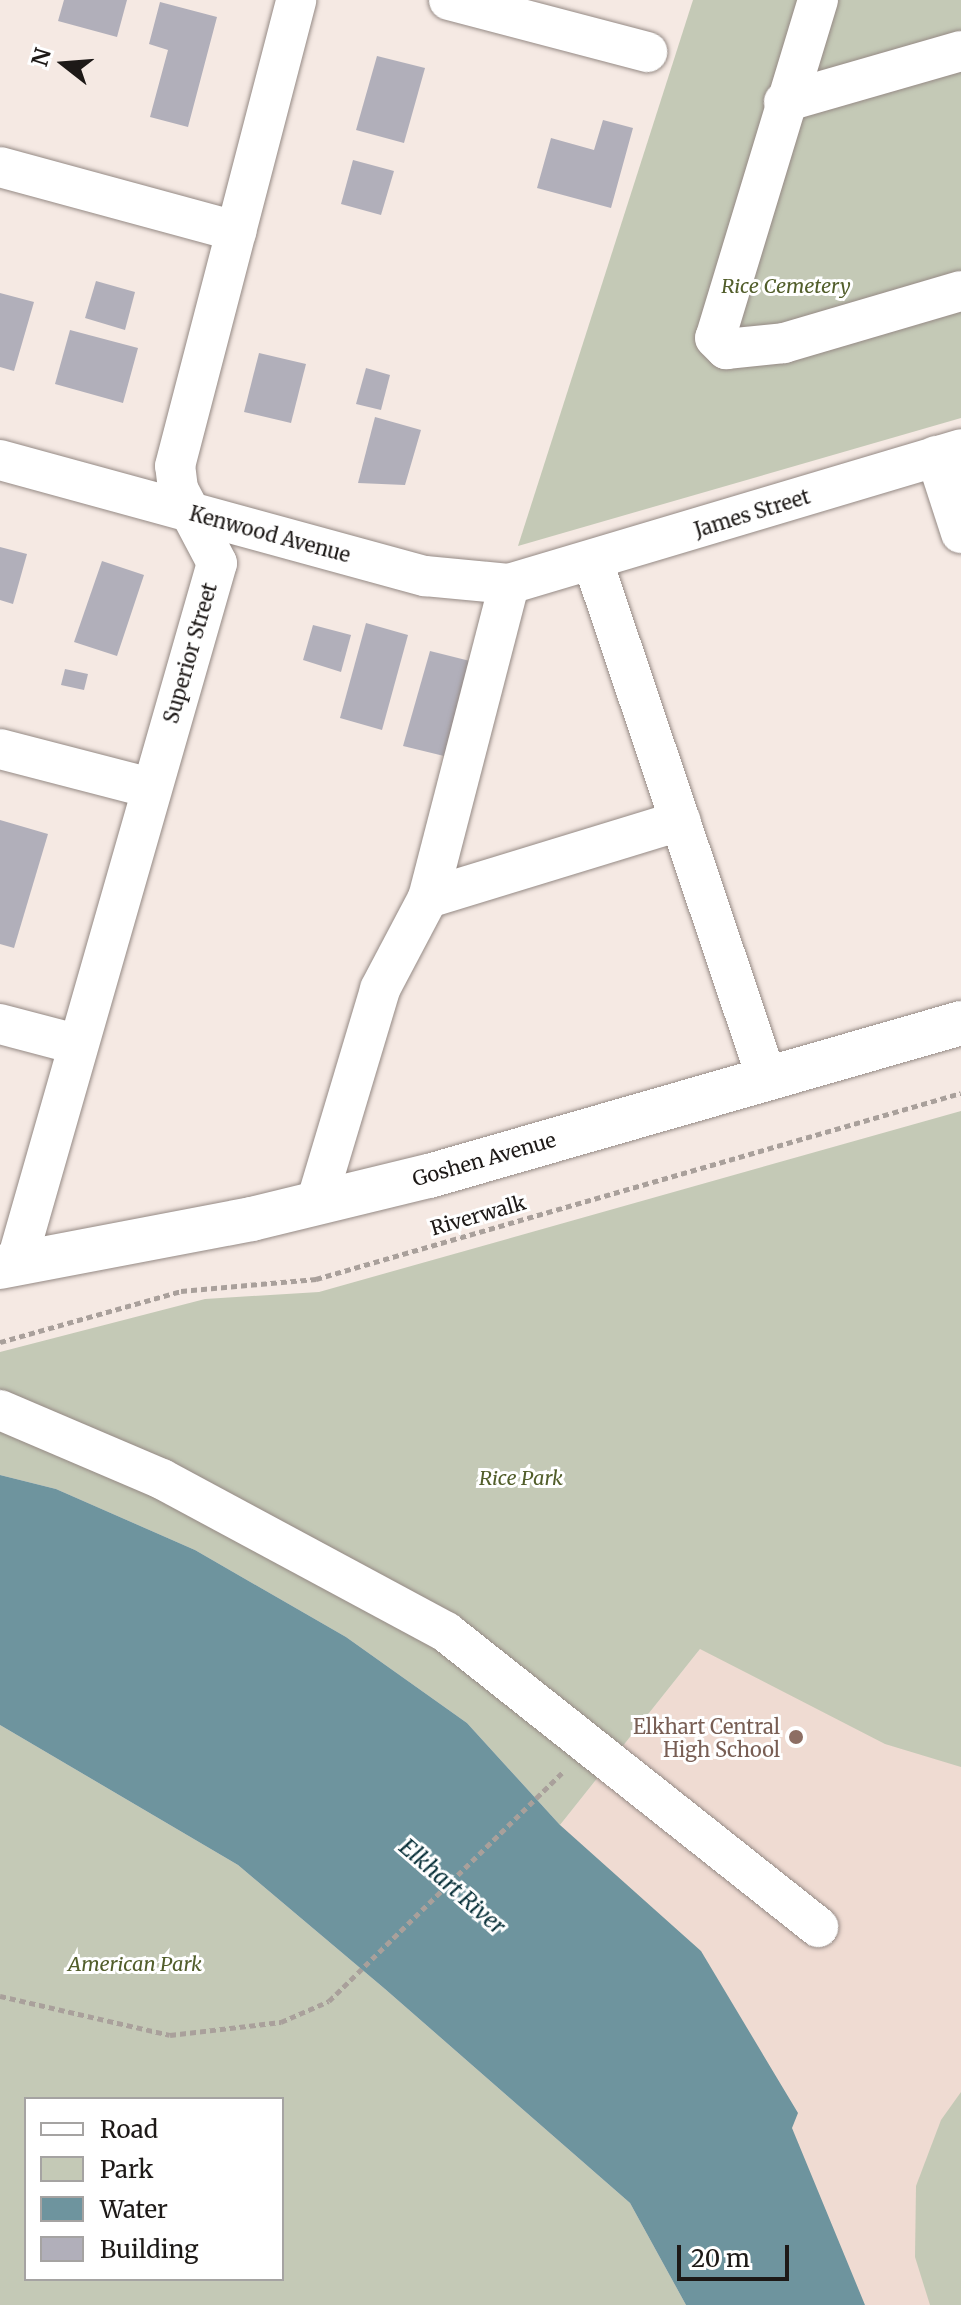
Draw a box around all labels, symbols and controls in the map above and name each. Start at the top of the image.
north arrow [24,24,104,104]
text: N [25,45,57,69]
park label: Rice Cemetery [721,273,851,297]
street label: James Street [691,484,813,542]
street label: Kenwood Avenue [187,501,353,567]
street label: Superior Street [158,580,222,726]
street label: Goshen Avenue [410,1127,558,1191]
street label: Riverwalk [428,1190,528,1240]
park label: Rice Park [479,1465,563,1489]
place label: Elkhart Central High School [633,1714,780,1761]
marker: Elkhart Central High School [787,1728,805,1746]
water label: Elkhart River [394,1834,510,1940]
park label: American Park [68,1951,202,1975]
legend [24,2097,284,2281]
text: Road [100,2114,158,2145]
text: Park [100,2154,153,2185]
text: Water [100,2194,168,2225]
scale bar [681,2229,793,2279]
text: Building [100,2234,199,2265]
text: 20 m [691,2243,750,2274]

